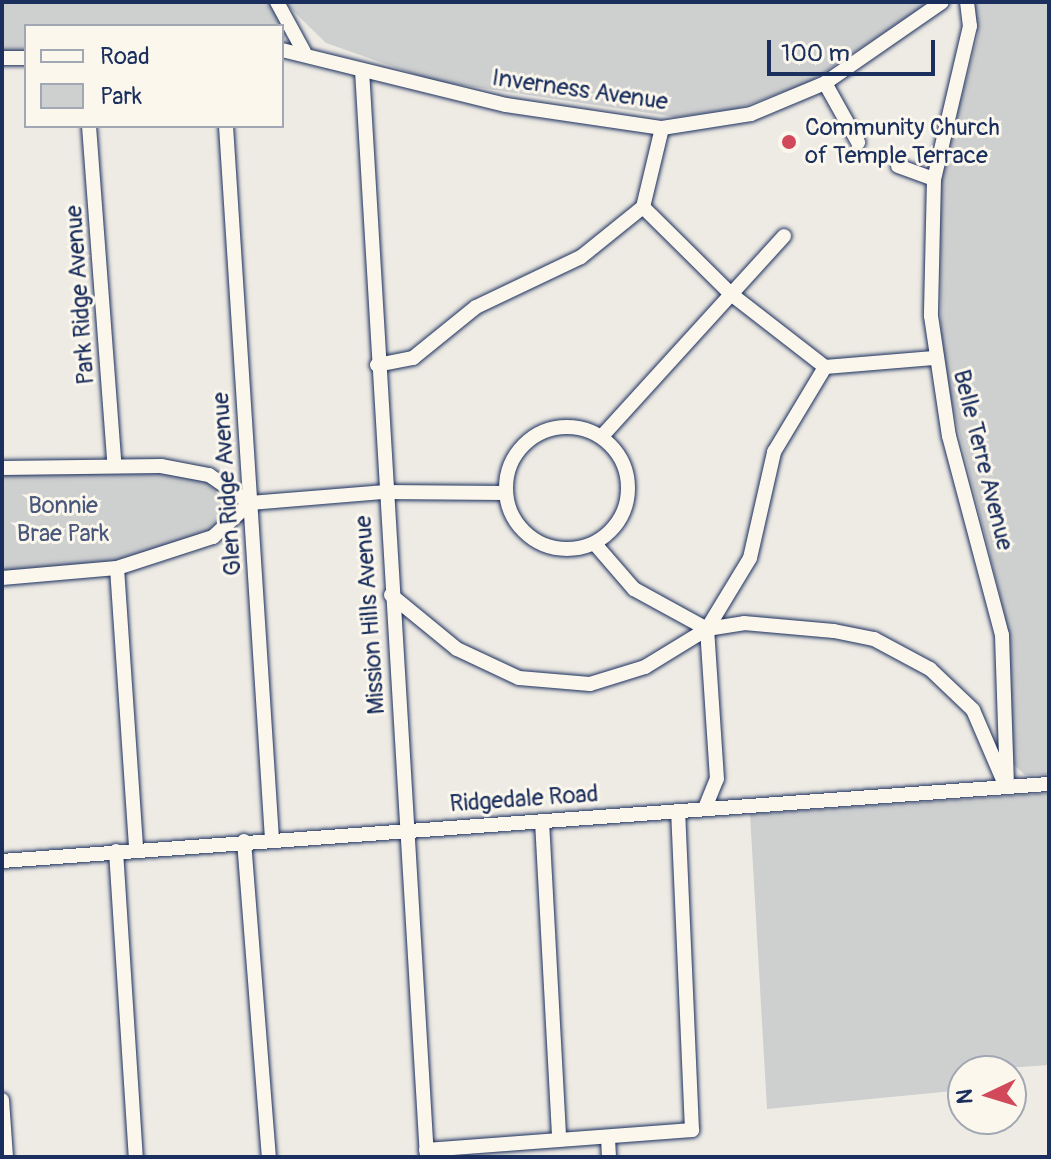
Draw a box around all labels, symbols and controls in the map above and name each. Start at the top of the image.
legend [24,24,284,128]
scale bar [771,24,939,74]
text: 100 m [781,39,850,68]
text: Road [100,42,150,71]
street label: Inverness Avenue [490,63,670,117]
text: Park [100,82,142,111]
place label: Community Church of Temple Terrace [805,114,1000,170]
marker: Community Church of Temple Terrace [780,133,798,151]
street label: Park Ridge Avenue [59,204,101,386]
street label: Belle Terre Avenue [947,367,1019,553]
street label: Glen Ridge Avenue [206,391,248,577]
park label: Bonnie Brae Park [17,492,109,548]
street label: Mission Hills Avenue [349,515,391,715]
street label: Ridgedale Road [449,779,599,819]
north arrow [947,1055,1027,1135]
text: N [951,1088,980,1105]

